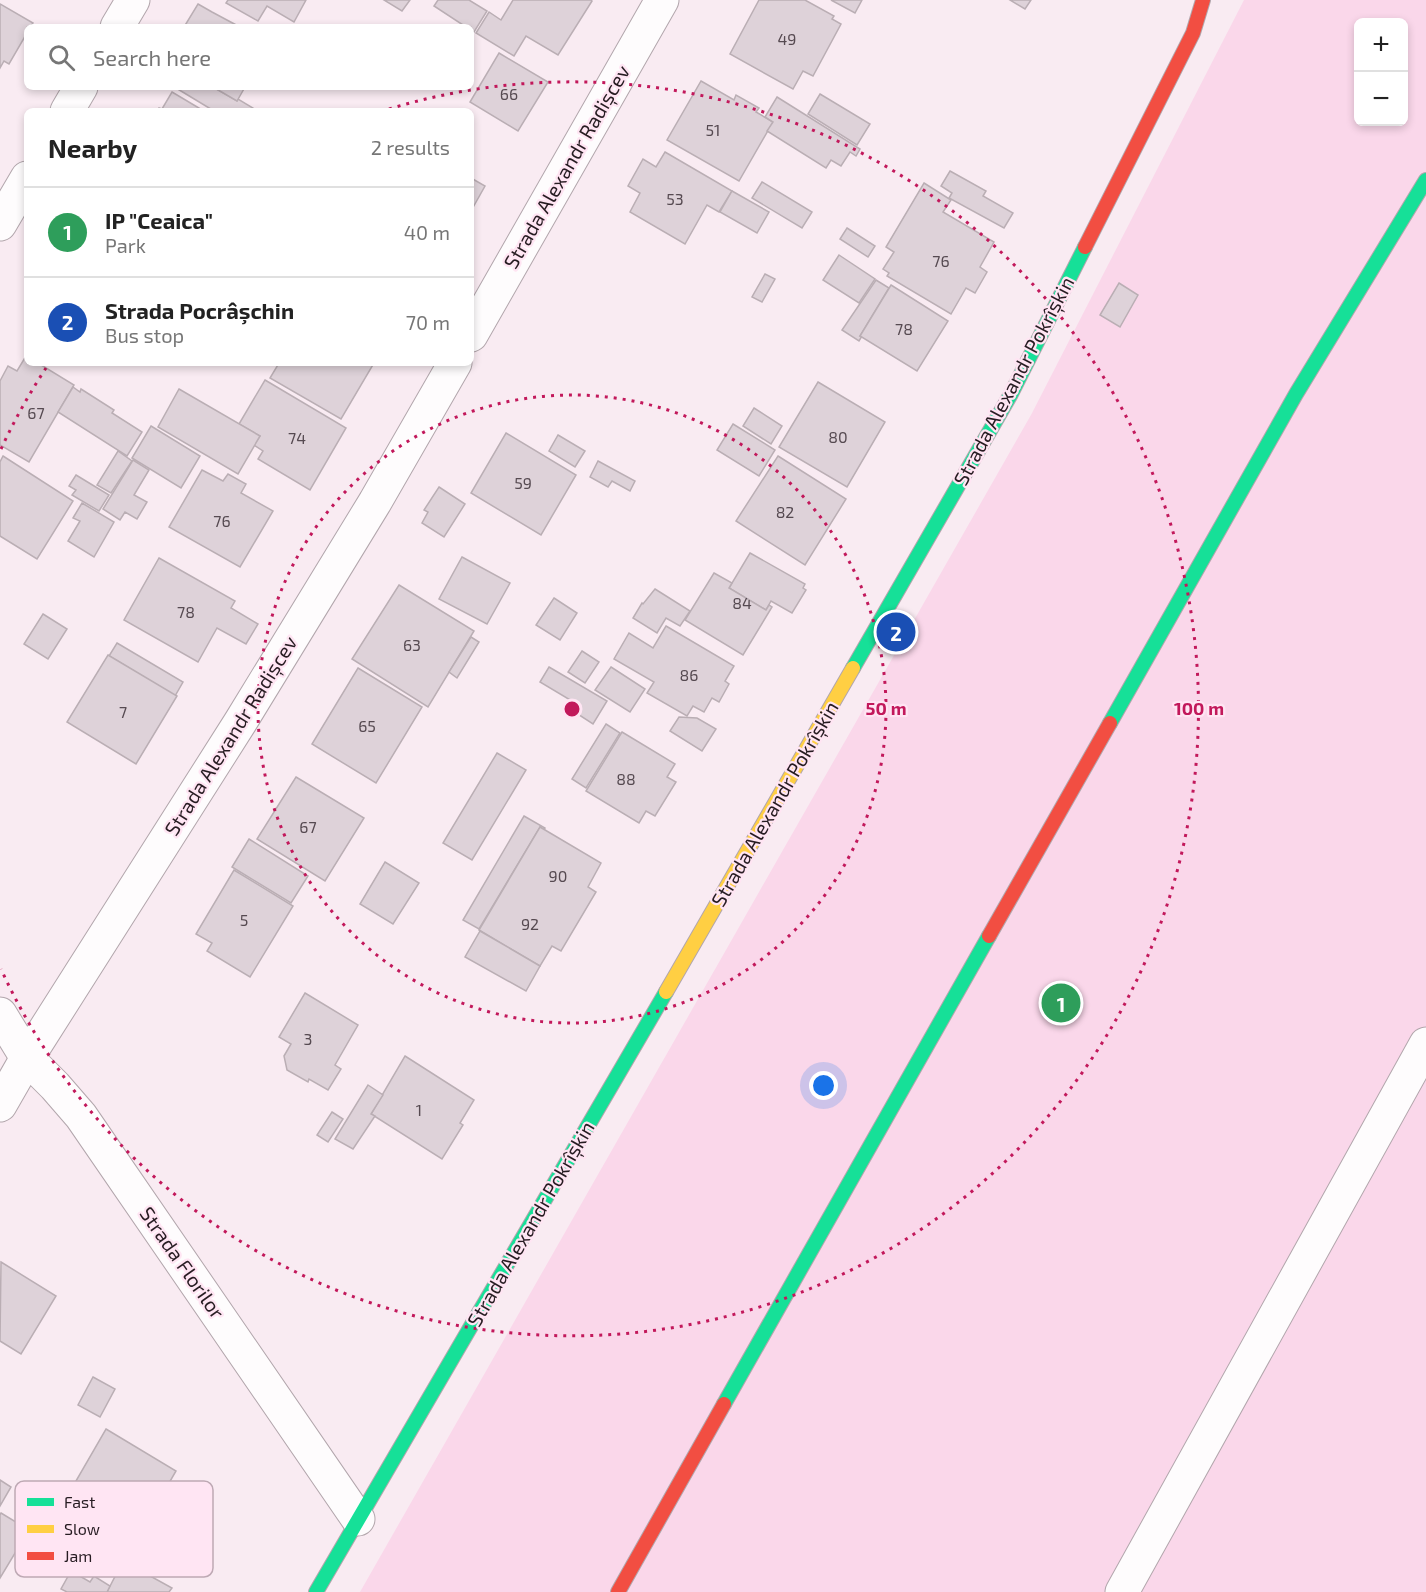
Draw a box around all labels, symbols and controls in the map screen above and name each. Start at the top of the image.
map controls [1354,18,1408,126]
button: + [1354,18,1408,72]
search box [24,24,474,90]
house number: 49 [778,29,797,48]
icon: search [45,41,78,74]
text: Search here [93,44,211,70]
street label: Strada Alexandr Radișcev [498,60,636,273]
button: − [1354,72,1408,126]
house number: 66 [500,84,518,103]
house number: 51 [706,120,720,139]
text: Nearby [48,132,137,163]
text: 2 results [371,135,450,159]
house number: 53 [666,189,684,208]
text: IP "Ceaica" [105,207,213,233]
text: 1 [63,220,72,244]
text: 40 m [404,220,450,244]
text: Park [105,233,146,257]
house number: 76 [932,251,950,270]
street label: Strada Alexandr Pokrîșkin [948,272,1080,490]
text: Strada Pocrâşchin [105,297,294,323]
text: 2 [62,310,73,334]
text: 70 m [406,310,450,334]
house number: 78 [895,319,913,338]
text: Bus stop [105,323,184,347]
house number: 67 [27,403,45,422]
house number: 80 [828,427,848,446]
house number: 74 [288,428,306,447]
house number: 59 [514,473,532,492]
house number: 82 [776,502,794,521]
house number: 76 [213,511,231,530]
house number: 84 [732,593,752,612]
house number: 78 [177,602,195,621]
pin: 2 [876,610,916,654]
street label: Strada Alexandr Radișcev [159,631,303,841]
house number: 63 [403,635,421,654]
house number: 86 [680,665,698,684]
street label: Strada Alexandr Pokrîșkin [705,697,845,911]
text: 50 m [865,697,907,719]
text: 100 m [1174,697,1224,719]
centre of rings [562,699,582,719]
house number: 7 [119,702,127,721]
house number: 65 [358,716,376,735]
house number: 88 [616,769,636,788]
house number: 67 [299,817,317,836]
house number: 90 [549,866,567,885]
house number: 5 [240,910,248,929]
house number: 92 [521,914,539,933]
pin: 1 [1042,980,1080,1026]
house number: 3 [304,1029,312,1048]
your location [809,1071,838,1100]
house number: 1 [416,1100,422,1119]
street label: Strada Alexandr Pokrîșkin [461,1117,601,1331]
street label: Strada Florilor [135,1202,230,1323]
legend [15,1481,213,1577]
text: Fast [64,1492,95,1511]
text: Slow [64,1519,100,1538]
text: Jam [64,1546,92,1565]

